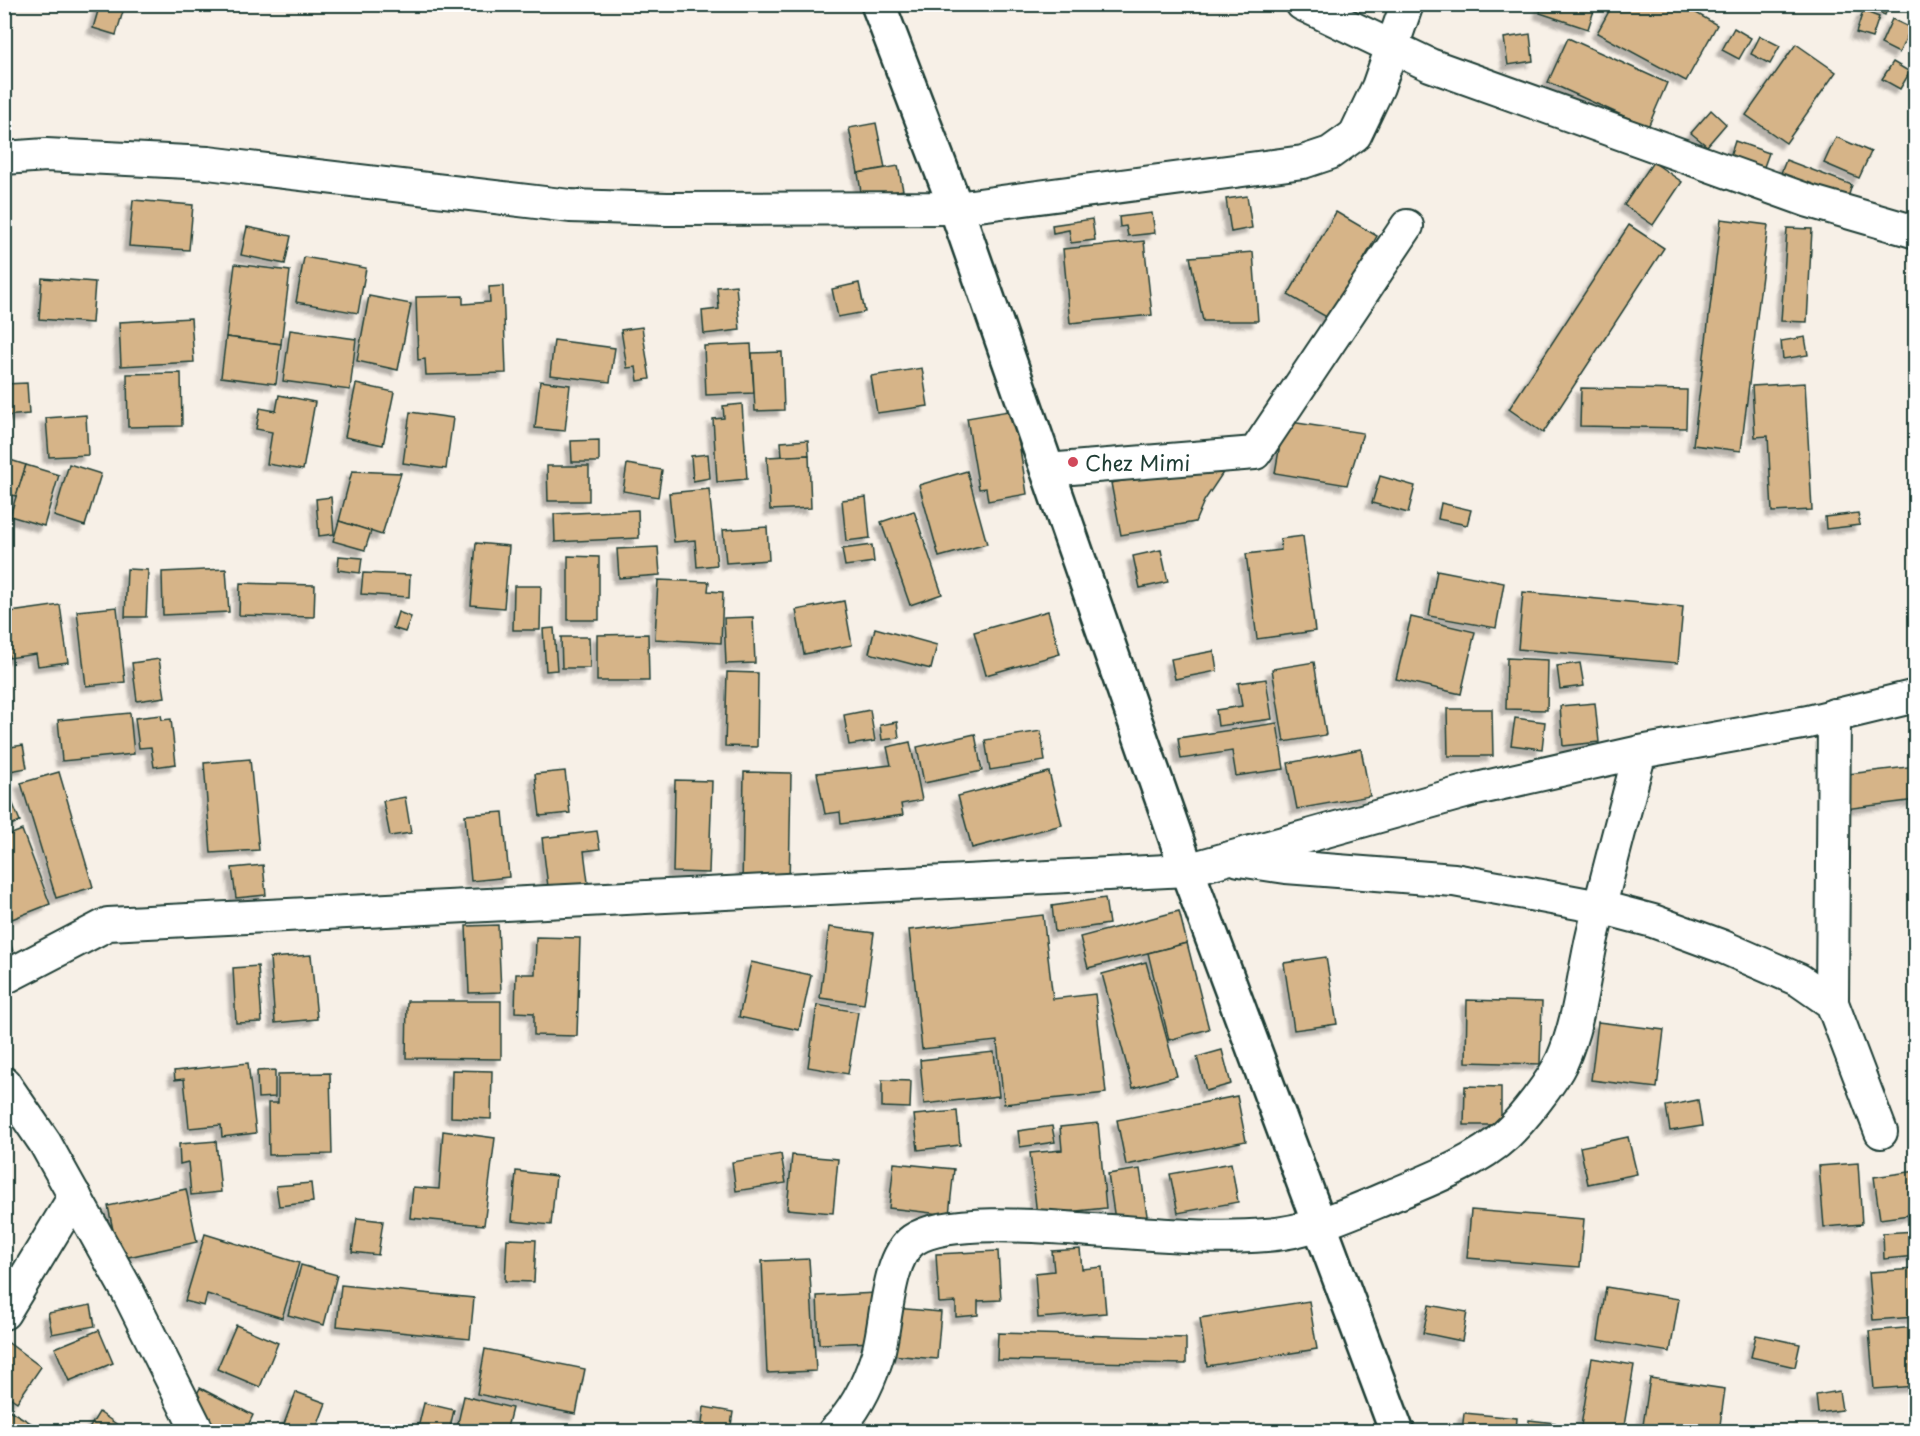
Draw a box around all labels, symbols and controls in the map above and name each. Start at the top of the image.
place label: Chez Mimi [1085,446,1190,478]
marker: Chez Mimi [1066,455,1080,469]

